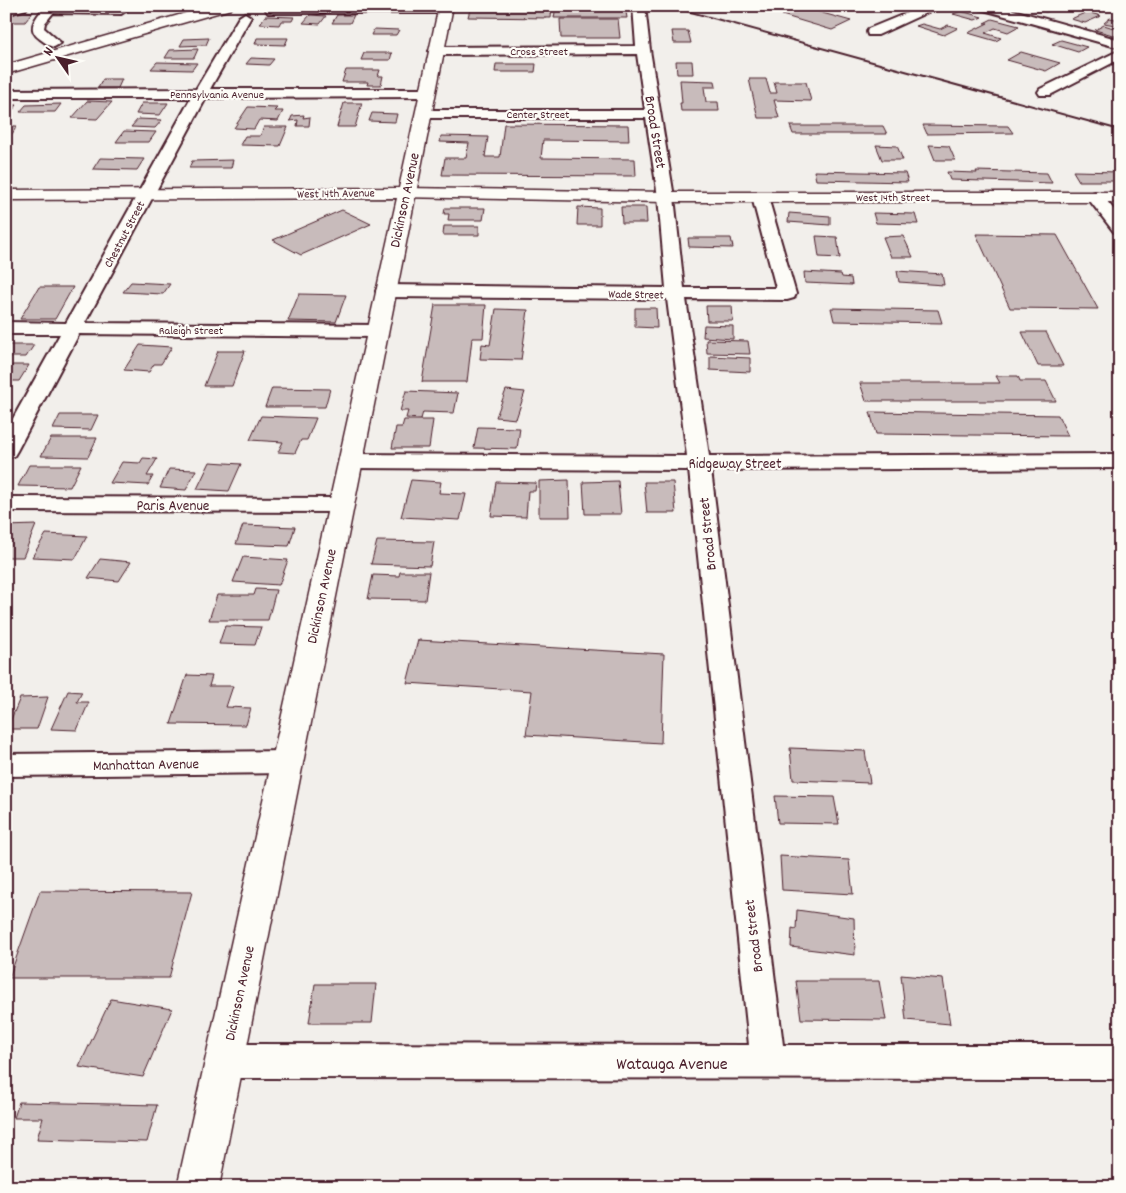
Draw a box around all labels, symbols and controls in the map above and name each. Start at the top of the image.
north arrow [32,32,82,82]
text: N [39,43,59,60]
street label: Cross Street [510,44,568,61]
street label: Pennsylvania Avenue [170,87,264,104]
street label: Broad Street [637,94,671,171]
street label: Center Street [507,107,570,124]
street label: Dickinson Avenue [385,150,427,250]
street label: West 14th Avenue [297,185,375,204]
street label: West 14th Street [856,190,930,207]
street label: Chestnut Street [101,198,150,271]
street label: Wade Street [608,287,664,304]
street label: Raleigh Street [159,323,224,340]
street label: Ridgeway Street [689,454,782,476]
street label: Paris Avenue [137,496,210,518]
street label: Broad Street [694,496,724,571]
street label: Dickinson Avenue [302,546,344,646]
street label: Manhattan Avenue [93,754,200,778]
street label: Broad Street [740,898,770,973]
street label: Dickinson Avenue [220,943,262,1043]
street label: Watauga Avenue [616,1053,728,1078]

